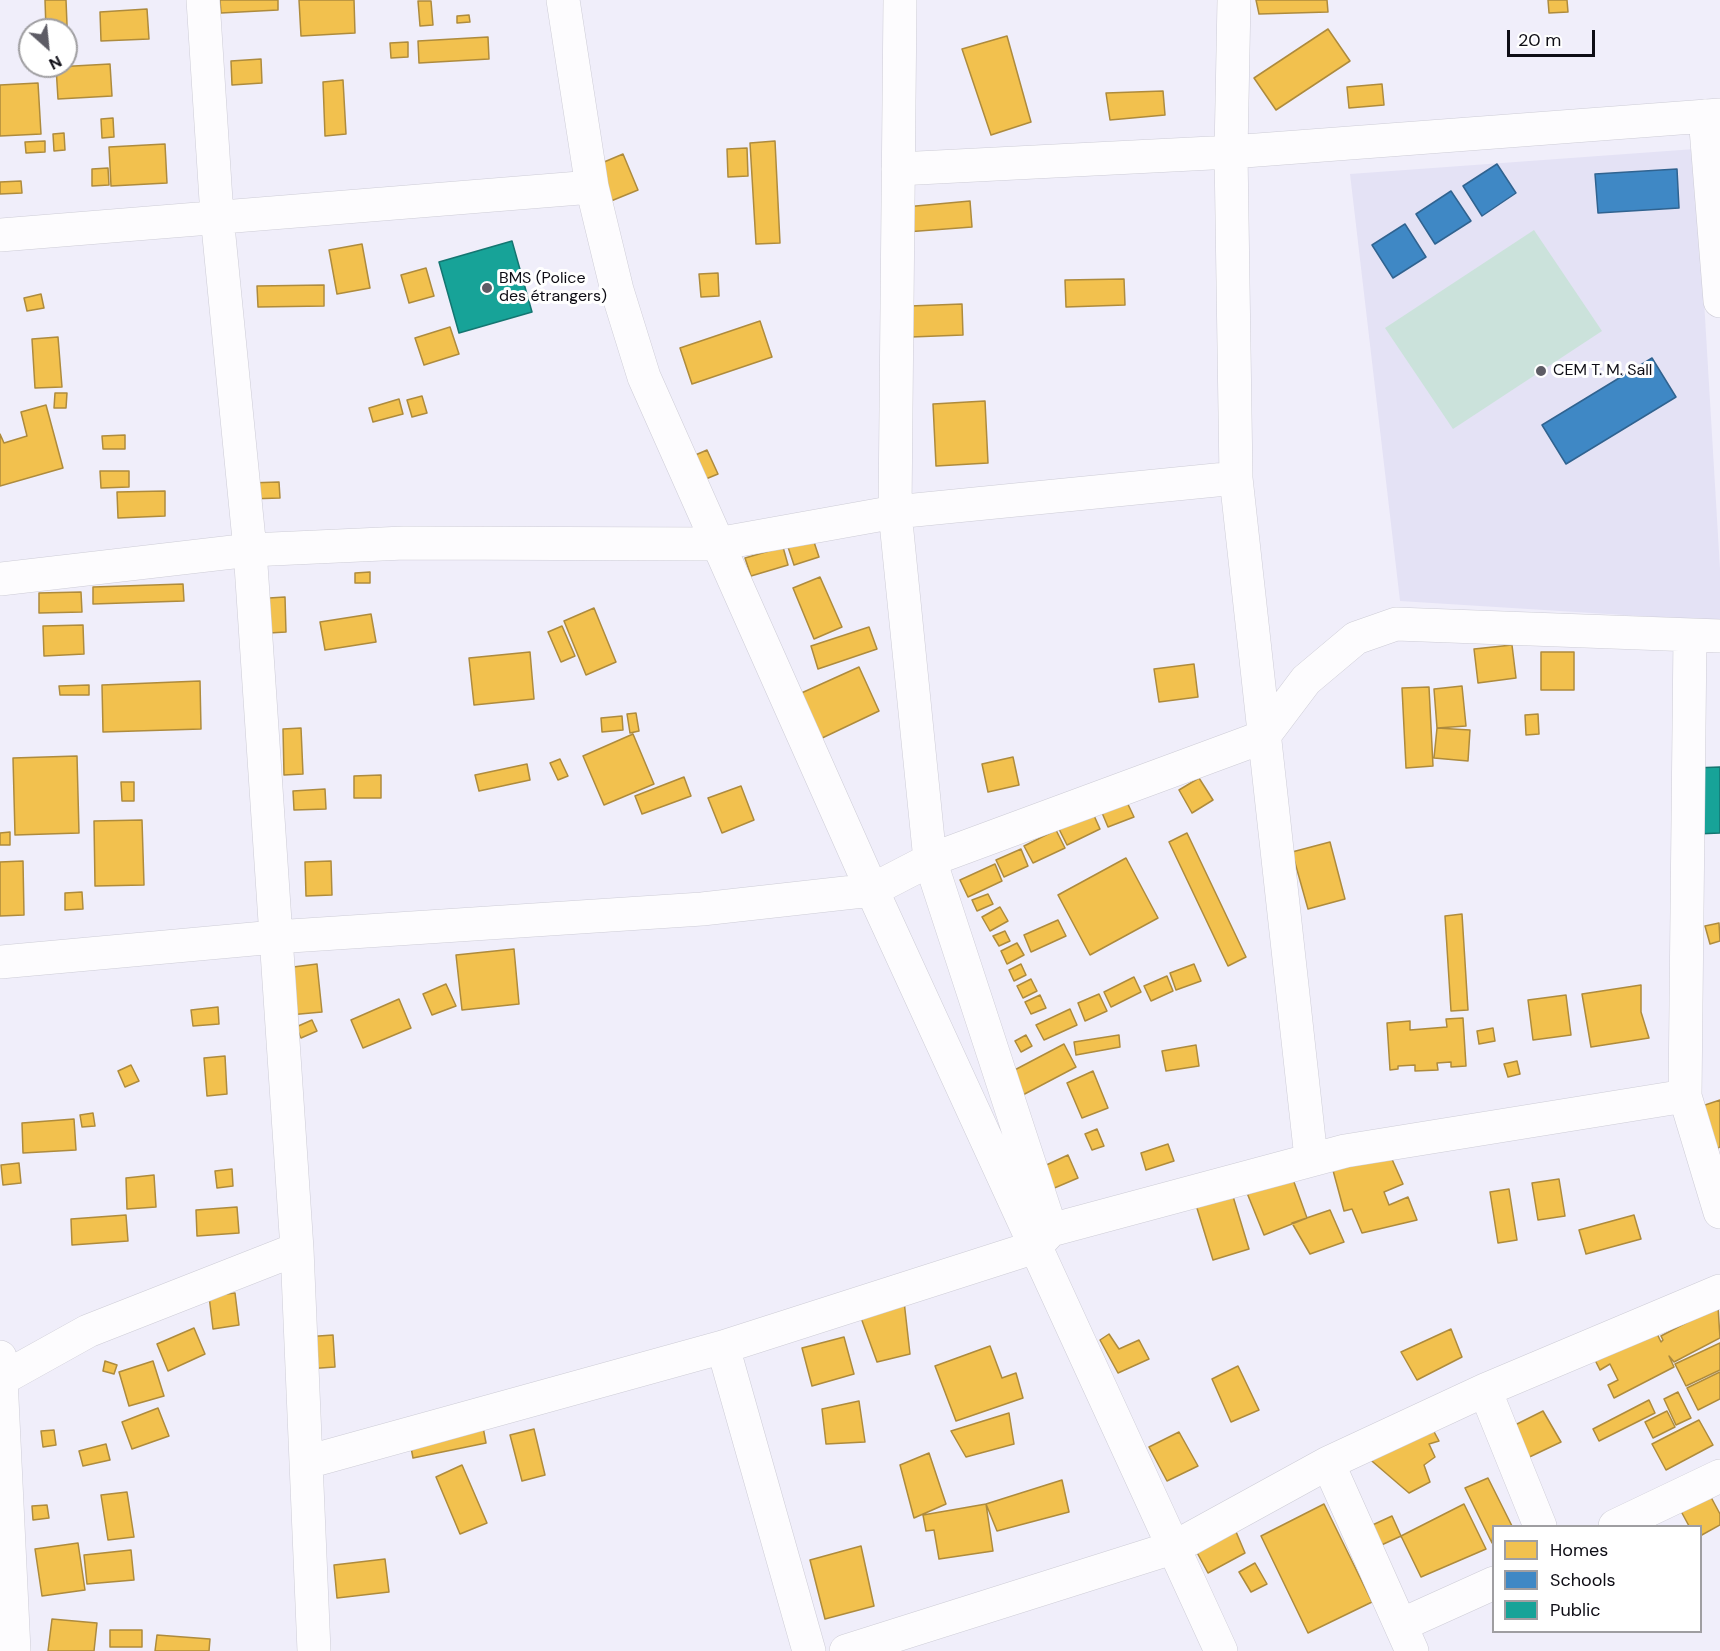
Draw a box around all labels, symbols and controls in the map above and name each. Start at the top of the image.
north arrow [18,18,78,78]
scale bar [1510,18,1598,56]
text: 20 m [1518,28,1561,52]
text: N [46,51,65,75]
place label: BMS (Police des étrangers) [499,269,607,307]
marker: BMS (Police des étrangers) [480,281,494,295]
place label: CEM T. M. Sall [1553,361,1652,381]
marker: CEM T. M. Sall [1534,364,1548,378]
legend [1492,1525,1702,1633]
text: Homes [1550,1538,1608,1562]
text: Schools [1550,1568,1615,1592]
text: Public [1550,1598,1601,1622]

